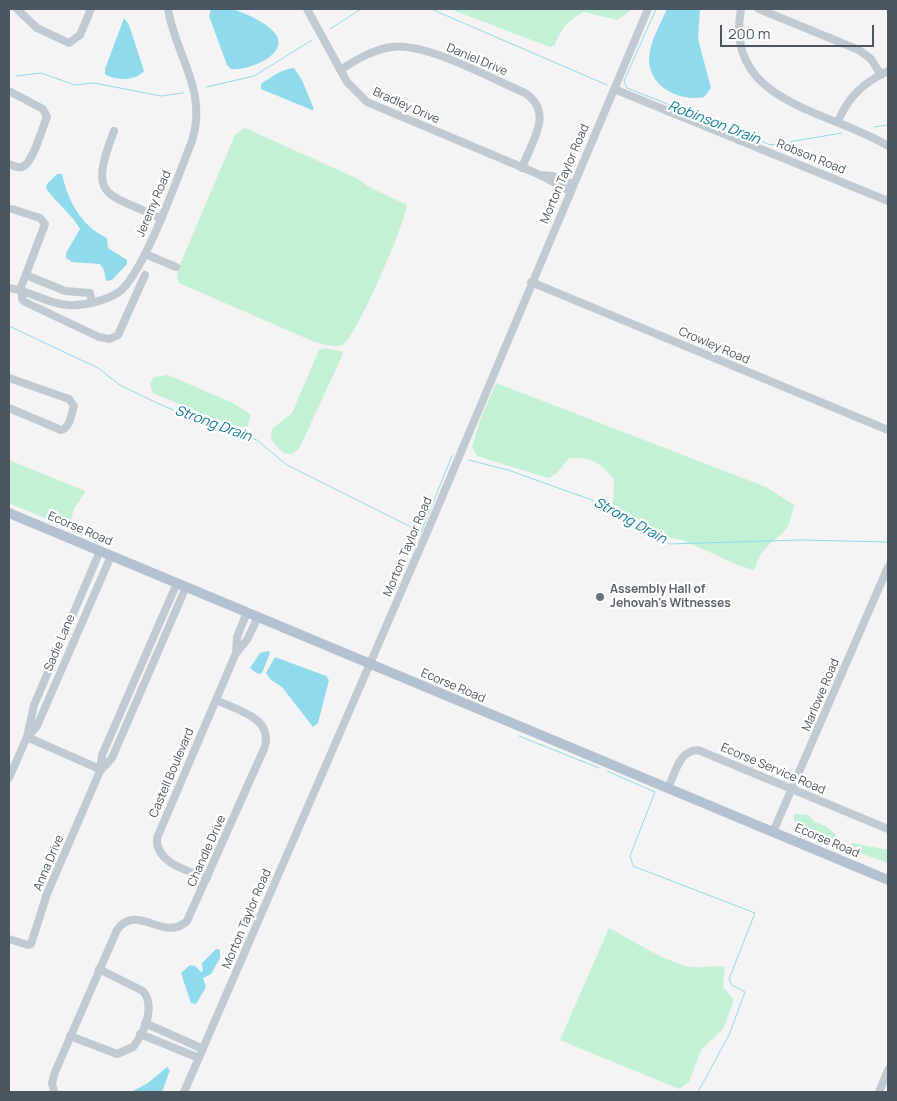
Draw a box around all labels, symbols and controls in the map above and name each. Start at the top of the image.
scale bar [722,15,876,47]
text: 200 m [728,23,771,44]
street label: Daniel Drive [444,41,510,79]
street label: Bradley Drive [370,85,442,127]
water label: Robinson Drain [666,98,762,148]
street label: Morton Taylor Road [538,122,592,226]
street label: Robson Road [774,137,848,177]
street label: Jeremy Road [134,169,174,239]
street label: Crowley Road [676,325,752,367]
water label: Strong Drain [172,402,254,446]
water label: Strong Drain [591,494,669,548]
street label: Morton Taylor Road [381,495,435,599]
street label: Ecorse Road [46,509,114,549]
place label: Assembly Hall of Jehovah's Witnesses [610,583,731,611]
marker: Assembly Hall of Jehovah's Witnesses [594,591,606,603]
street label: Sadie Lane [42,612,78,674]
street label: Marlowe Road [799,656,843,734]
street label: Ecorse Road [419,666,487,706]
street label: Castell Boulevard [147,726,197,820]
street label: Ecorse Service Road [719,740,827,798]
street label: Chandle Drive [185,813,229,889]
street label: Ecorse Road [793,821,861,861]
street label: Anna Drive [31,833,67,893]
street label: Morton Taylor Road [220,867,274,971]

